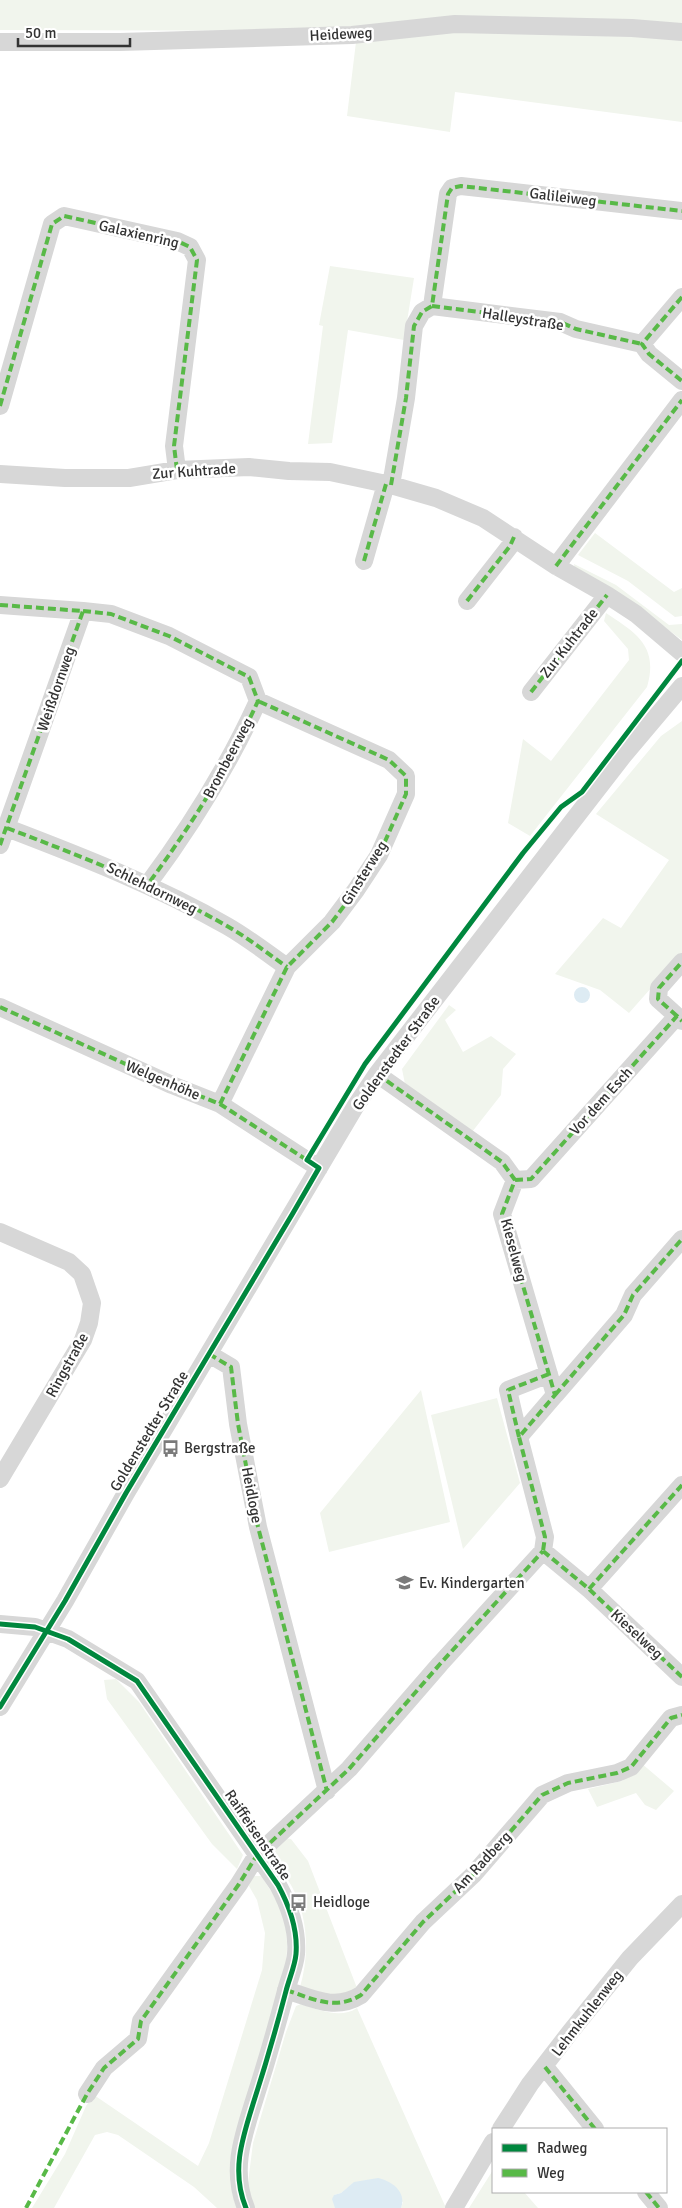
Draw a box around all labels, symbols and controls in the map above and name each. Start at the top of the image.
scale bar [18,15,130,47]
street label: Heideweg [309,23,373,45]
text: 50 m [25,24,56,42]
street label: Galileiweg [528,184,598,210]
street label: Galaxienring [97,216,181,252]
street label: Halleystraße [481,304,565,334]
street label: Zur Kuhtrade [152,459,236,483]
street label: Zur Kuhtrade [536,604,602,682]
street label: Weißdornweg [33,644,79,734]
street label: Brombeerweg [199,715,257,801]
street label: Ginsterweg [337,837,391,909]
street label: Schlehdornweg [104,858,200,918]
street label: Goldenstedter Straße [348,992,444,1114]
street label: Welgenhöhe [123,1056,203,1104]
street label: Vor dem Esch [566,1063,636,1139]
street label: Kieselweg [497,1216,531,1284]
street label: Ringstraße [42,1330,92,1400]
street label: Goldenstedter Straße [106,1367,192,1495]
bus stop icon: Bergstraße [160,1438,180,1458]
place label: Bergstraße [184,1439,256,1457]
street label: Heidloge [238,1465,266,1525]
school or university icon: Ev. Kindergarten [395,1573,415,1593]
place label: Ev. Kindergarten [419,1574,525,1592]
street label: Kieselweg [607,1605,667,1663]
street label: Raiffeisenstraße [221,1786,295,1884]
street label: Am Radberg [449,1827,515,1896]
bus stop icon: Heidloge [289,1892,309,1912]
place label: Heidloge [313,1893,370,1911]
street label: Lehmkuhlenweg [548,1966,626,2060]
legend [492,2128,667,2193]
text: Radweg [537,2139,588,2157]
text: Weg [537,2164,565,2182]

